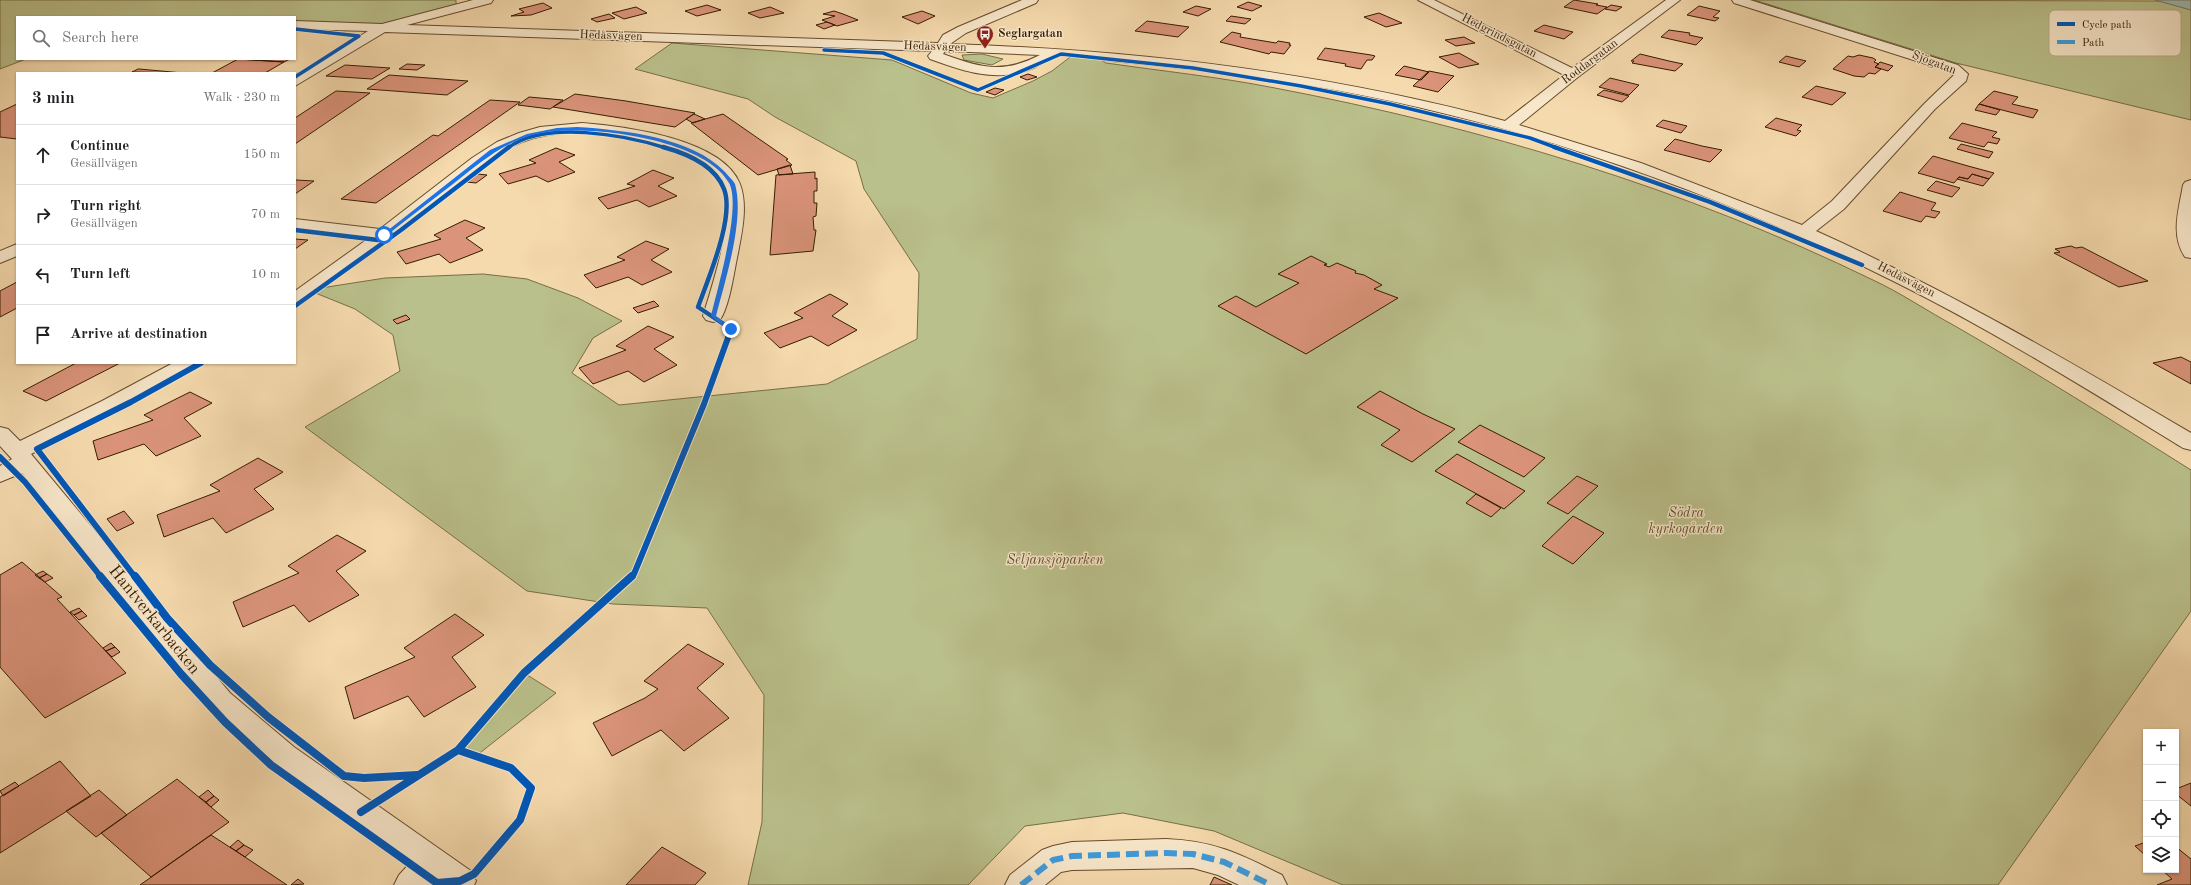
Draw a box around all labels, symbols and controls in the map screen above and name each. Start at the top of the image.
legend [2049,10,2181,56]
street label: Hedgrindsgatan [1459,12,1539,60]
search box [16,16,296,60]
text: Cycle path [2082,20,2132,31]
bus stop icon: Seglargatan [975,24,995,49]
icon: search [30,27,52,49]
place label: Seglargatan [998,28,1063,40]
street label: Hedåsvägen [579,29,643,43]
text: Search here [62,31,139,46]
street label: Roddargatan [1560,37,1621,87]
text: Path [2082,38,2104,49]
street label: Hedåsvägen [903,40,967,54]
street label: Sjögatan [1910,49,1958,77]
text: 3 min [32,90,75,107]
text: Walk · 230 m [203,91,280,104]
text: Continue [70,139,129,154]
icon: ahead [32,144,54,166]
text: 150 m [243,148,280,161]
text: Gesällvägen [70,157,138,170]
text: Turn right [70,199,141,214]
icon: right [32,204,54,226]
text: 70 m [251,208,280,221]
text: Gesällvägen [70,217,138,230]
route start [375,226,393,244]
street label: Hedåsvägen [1875,260,1937,300]
icon: left [32,264,54,286]
text: Turn left [70,267,130,282]
text: 10 m [251,268,280,281]
route end [722,320,740,338]
icon: arrive [32,324,54,346]
text: Arrive at destination [70,327,208,342]
park label: Södra kyrkogården [1649,506,1723,537]
park label: Seljansjöparken [1006,553,1104,568]
street label: Hantverkarbacken [105,562,203,678]
map controls [2143,729,2179,873]
button: + [2143,729,2179,765]
button: − [2143,765,2179,801]
button: locate [2143,801,2179,837]
button: layers [2143,837,2179,873]

